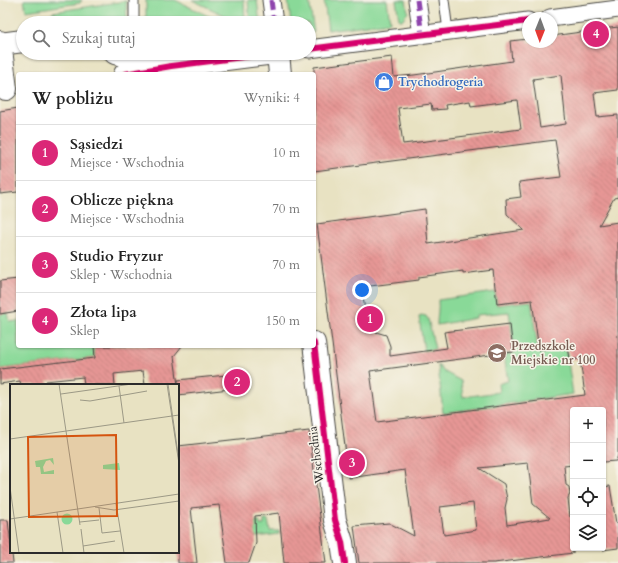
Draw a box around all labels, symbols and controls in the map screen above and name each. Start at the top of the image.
north arrow [522,12,558,48]
search box [16,16,316,60]
pin: 4 [583,19,609,49]
icon: search [30,27,52,49]
text: Szukaj tutaj [62,28,136,48]
shop icon: Trychodrogeria [373,71,395,93]
place label: Trychodrogeria [398,74,483,90]
text: W pobliżu [32,87,113,110]
text: Wyniki: 4 [244,89,300,107]
text: Sąsiedzi [70,134,123,154]
text: 1 [42,144,48,162]
text: 10 m [272,144,300,162]
text: Miejsce · Wschodnia [70,154,184,172]
text: Oblicze piękna [70,190,174,210]
text: 2 [42,200,48,218]
text: 70 m [272,200,300,218]
text: Miejsce · Wschodnia [70,210,184,228]
text: Studio Fryzur [70,246,163,266]
text: 3 [42,256,48,274]
text: 70 m [272,256,300,274]
text: Sklep · Wschodnia [70,266,172,284]
your location [352,280,372,300]
text: Złota lipa [70,302,137,322]
pin: 1 [357,304,383,334]
text: 4 [42,312,48,330]
text: 150 m [266,312,300,330]
text: Sklep [70,322,100,340]
place label: Przedszkole Miejskie nr 100 [511,338,595,368]
school or university icon: Przedszkole Miejskie nr 100 [486,342,508,364]
pin: 2 [224,367,250,397]
inset map [10,384,179,553]
map controls [570,407,606,551]
button: + [570,407,606,443]
street label: Wschodnia [304,425,328,486]
button: − [570,443,606,479]
pin: 3 [339,448,365,478]
button: locate [570,479,606,515]
button: layers [570,515,606,551]

